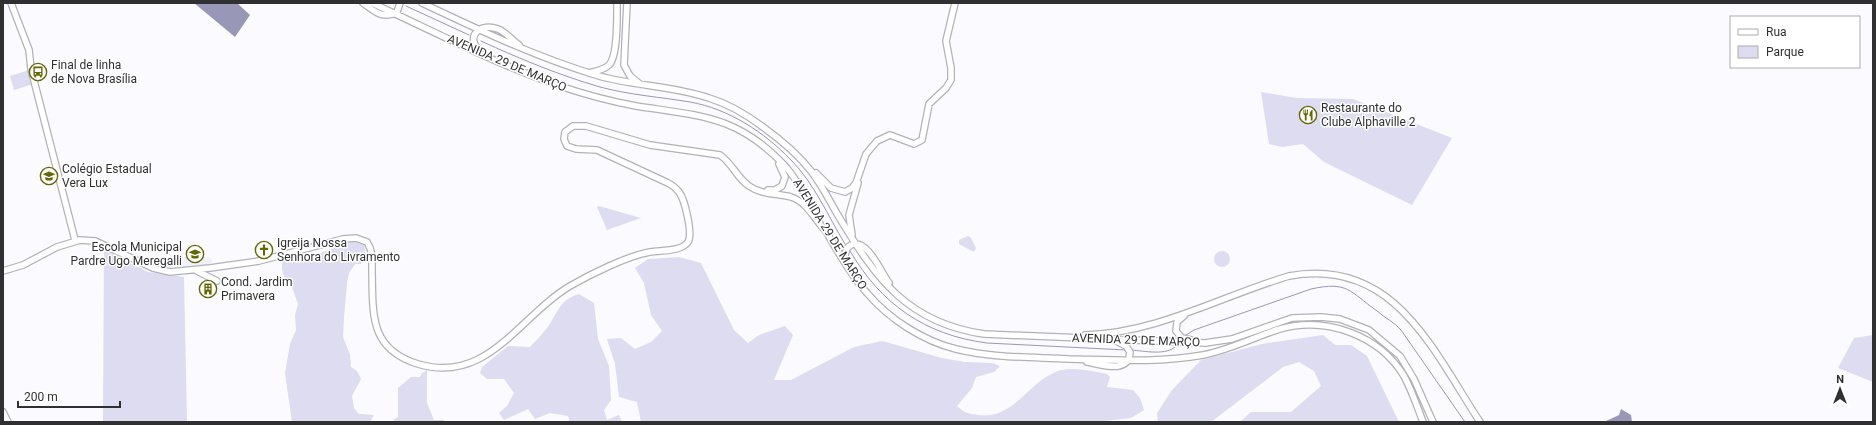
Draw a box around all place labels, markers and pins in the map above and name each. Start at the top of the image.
place label: Final de linha de Nova Brasília [51,58,137,86]
bus stop icon: Final de linha de Nova Brasília [28,62,48,82]
place label: Restaurante do Clube Alphaville 2 [1321,101,1416,129]
restaurant icon: Restaurante do Clube Alphaville 2 [1298,105,1318,125]
place label: Colégio Estadual Vera Lux [62,162,152,190]
school or university icon: Colégio Estadual Vera Lux [39,166,59,186]
place label: Igreija Nossa Senhora do Livramento [277,236,400,264]
place label: Escola Municipal Pardre Ugo Meregalli [70,240,182,268]
church icon: Igreija Nossa Senhora do Livramento [254,240,274,260]
school or university icon: Escola Municipal Pardre Ugo Meregalli [185,244,205,264]
place label: Cond. Jardim Primavera [221,275,293,303]
building icon: Cond. Jardim Primavera [198,279,218,299]

